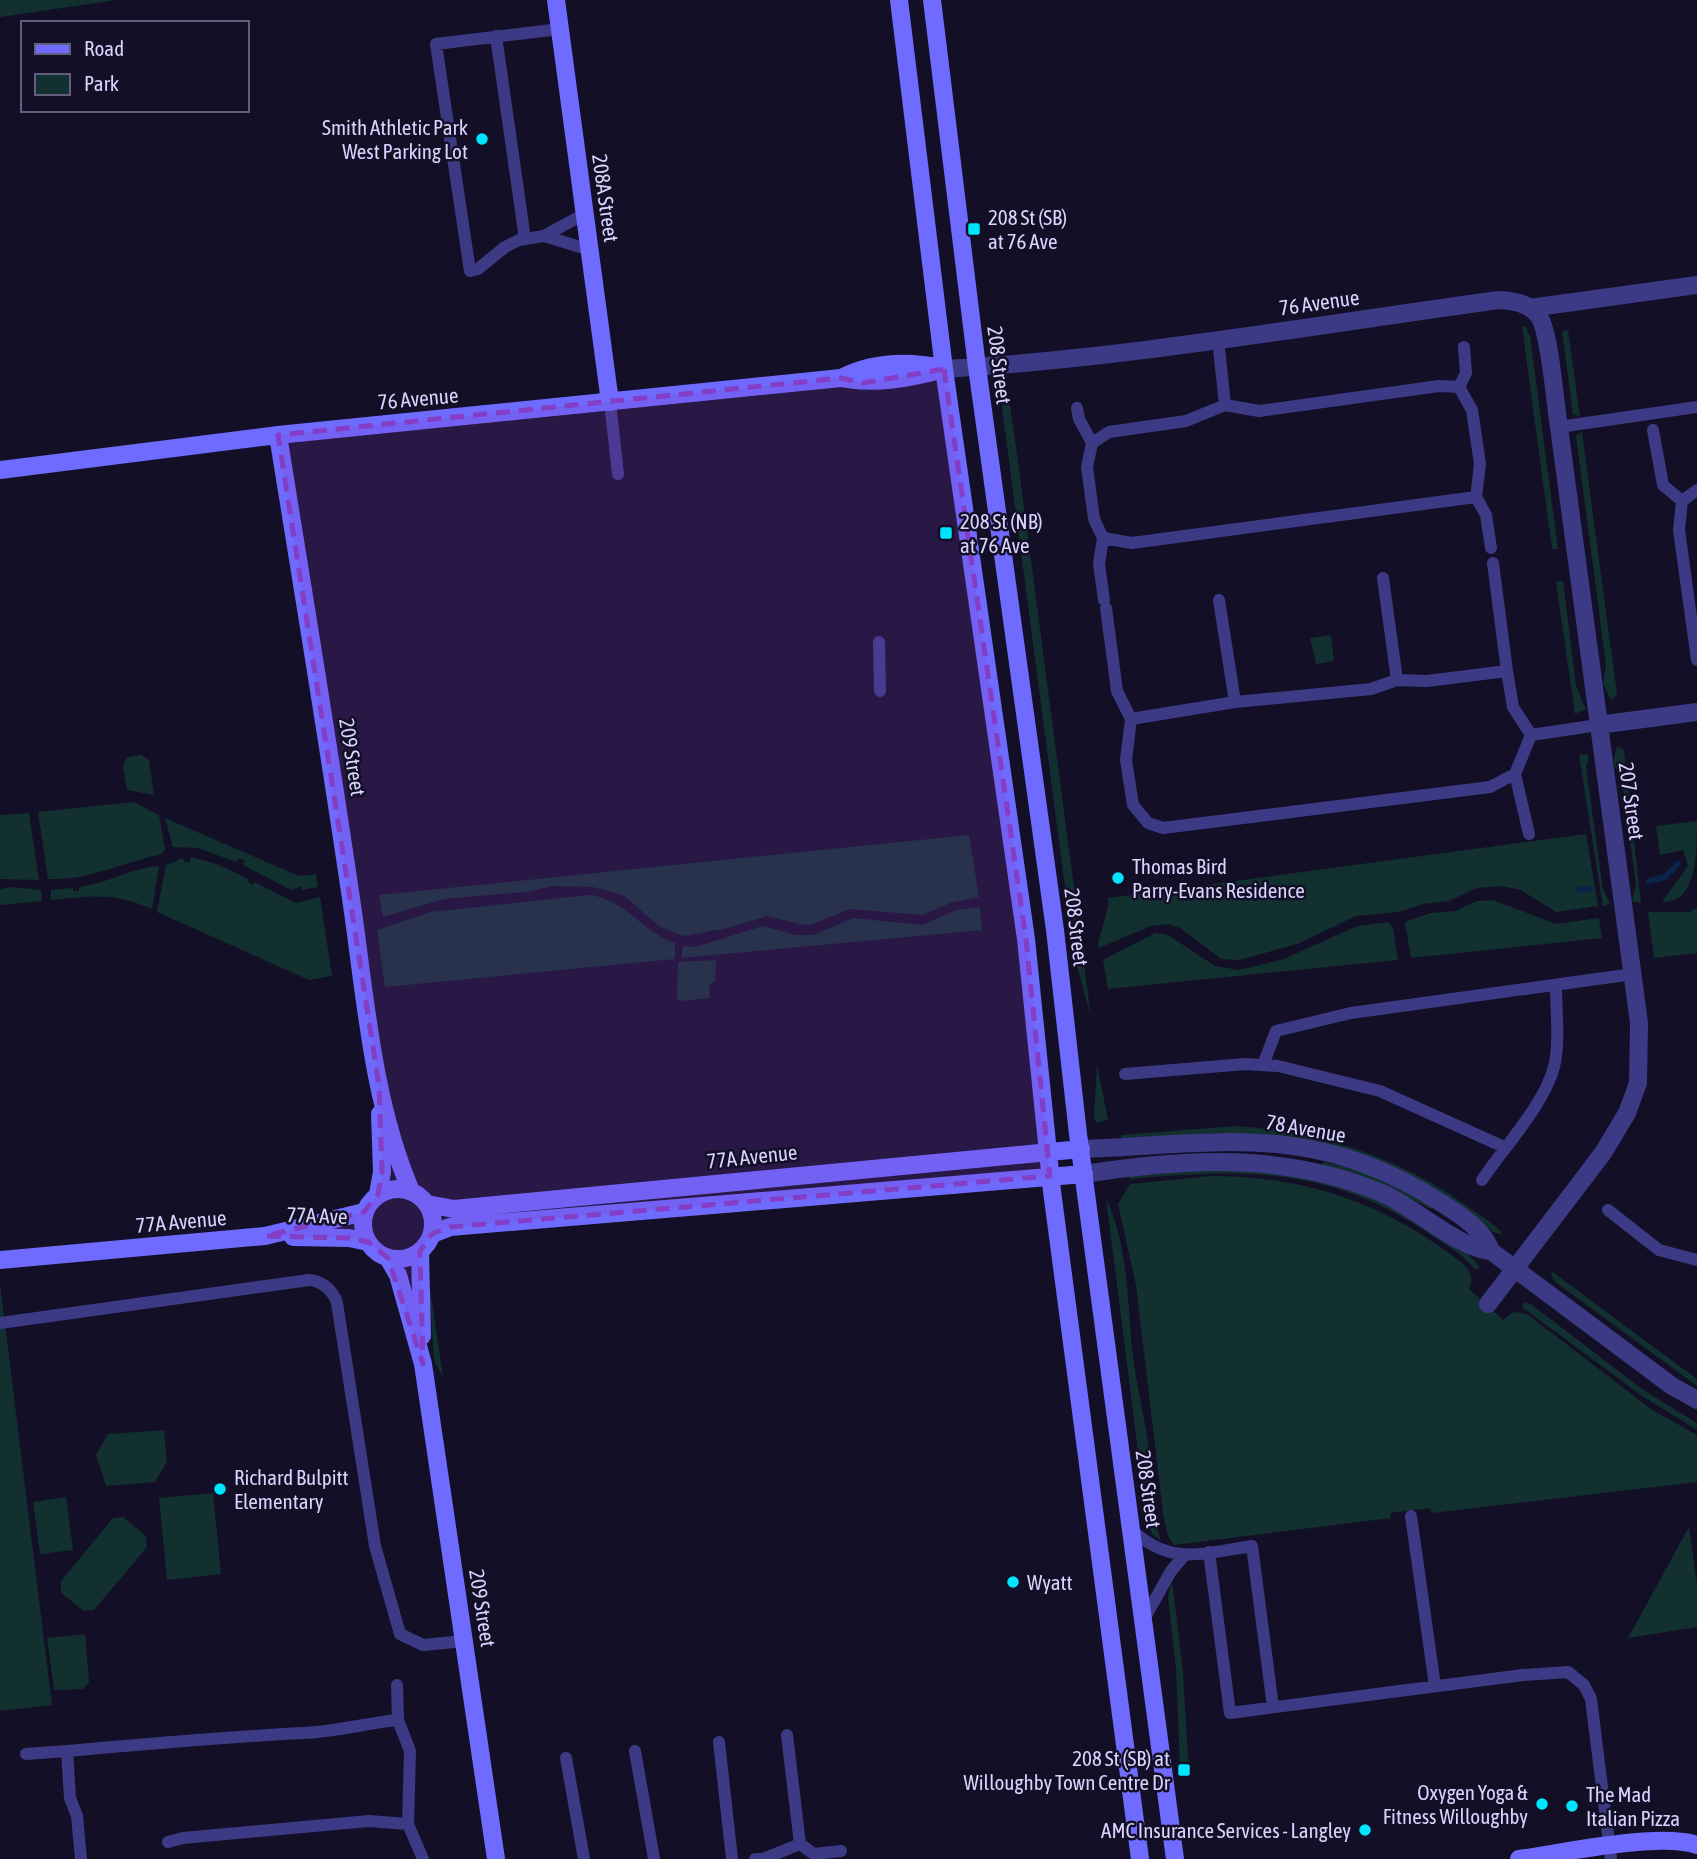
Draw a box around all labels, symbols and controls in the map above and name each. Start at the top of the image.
legend [21,21,248,112]
text: Road [84,36,124,60]
text: Park [84,71,119,95]
place label: Smith Athletic Park West Parking Lot [322,115,468,163]
marker: Smith Athletic Park West Parking Lot [474,131,490,147]
street label: 208A Street [588,152,624,244]
place label: 208 St (SB) at 76 Ave [988,205,1067,253]
marker: 208 St (SB) at 76 Ave [966,221,982,237]
street label: 76 Avenue [1277,284,1361,320]
street label: 208 Street [983,325,1017,405]
street label: 76 Avenue [377,383,459,413]
place label: 208 St (NB) at 76 Ave [960,509,1043,557]
marker: 208 St (NB) at 76 Ave [938,525,954,541]
street label: 209 Street [335,716,371,798]
street label: 207 Street [1615,760,1649,842]
place label: Thomas Bird Parry-Evans Residence [1132,854,1305,902]
marker: Thomas Bird Parry-Evans Residence [1110,870,1126,886]
street label: 208 Street [1060,887,1094,967]
street label: 78 Avenue [1264,1109,1348,1147]
street label: 77A Avenue [705,1139,799,1173]
street label: 77A Ave [286,1202,348,1228]
street label: 77A Avenue [135,1205,227,1237]
street label: 208 Street [1132,1448,1166,1530]
place label: Richard Bulpitt Elementary [234,1465,349,1513]
marker: Richard Bulpitt Elementary [212,1481,228,1497]
street label: 209 Street [465,1567,501,1649]
place label: Wyatt [1027,1570,1073,1594]
marker: Wyatt [1005,1574,1021,1590]
place label: 208 St (SB) at Willoughby Town Centre Dr [964,1746,1171,1794]
marker: 208 St (SB) at Willoughby Town Centre Dr [1176,1762,1192,1778]
place label: Oxygen Yoga & Fitness Willoughby [1383,1780,1528,1828]
place label: The Mad Italian Pizza [1586,1782,1680,1830]
marker: Oxygen Yoga & Fitness Willoughby [1534,1796,1550,1812]
marker: The Mad Italian Pizza [1564,1798,1580,1814]
place label: AMC Insurance Services - Langley [1101,1818,1351,1842]
marker: AMC Insurance Services - Langley [1357,1822,1373,1838]

